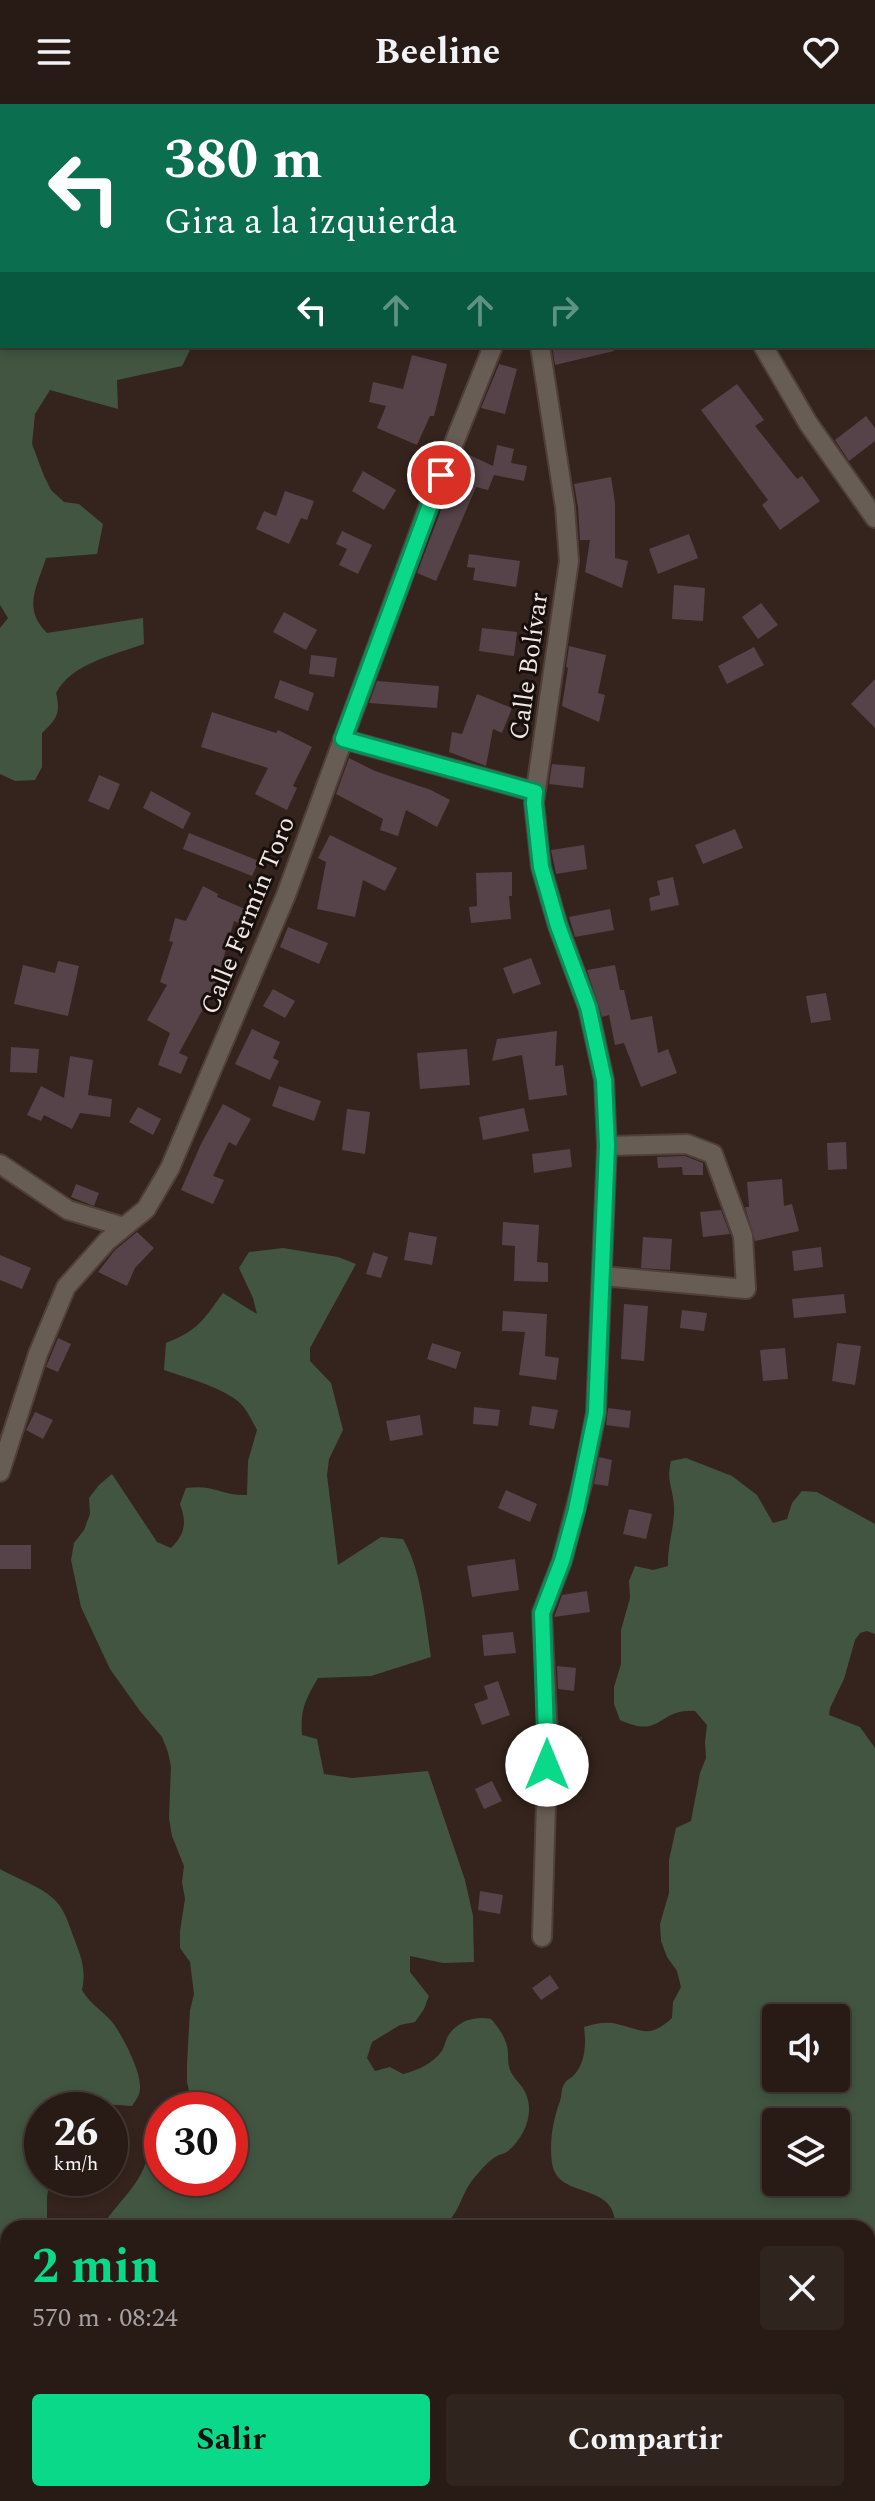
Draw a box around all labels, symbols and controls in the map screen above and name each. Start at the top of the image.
text: Beeline [375,25,500,80]
icon: menu [32,30,76,74]
icon: heart [799,30,843,74]
text: 380 m [164,118,323,203]
icon: left [32,136,136,240]
text: Gira a la izquierda [164,195,457,250]
icon: left [290,288,334,332]
icon: ahead [374,288,418,332]
icon: ahead [458,288,502,332]
icon: right [542,288,586,332]
pin [407,441,475,509]
icon: arrive [419,453,463,497]
street label: Calle Bolívar [499,590,559,742]
street label: Calle Fermín Toro [190,810,306,1020]
position arrow [505,1723,589,1807]
map controls [762,2004,850,2196]
button: sound [762,2004,850,2092]
speed limit sign: 30 [144,2092,248,2196]
text: 26 [54,2103,98,2164]
button: layers [762,2108,850,2196]
text: km/h [54,2149,99,2179]
text: 2 min [32,2231,160,2304]
button: close [760,2246,844,2330]
text: 570 m · 08:24 [32,2298,178,2338]
button: Salir [32,2394,430,2486]
button: Compartir [446,2394,844,2486]

